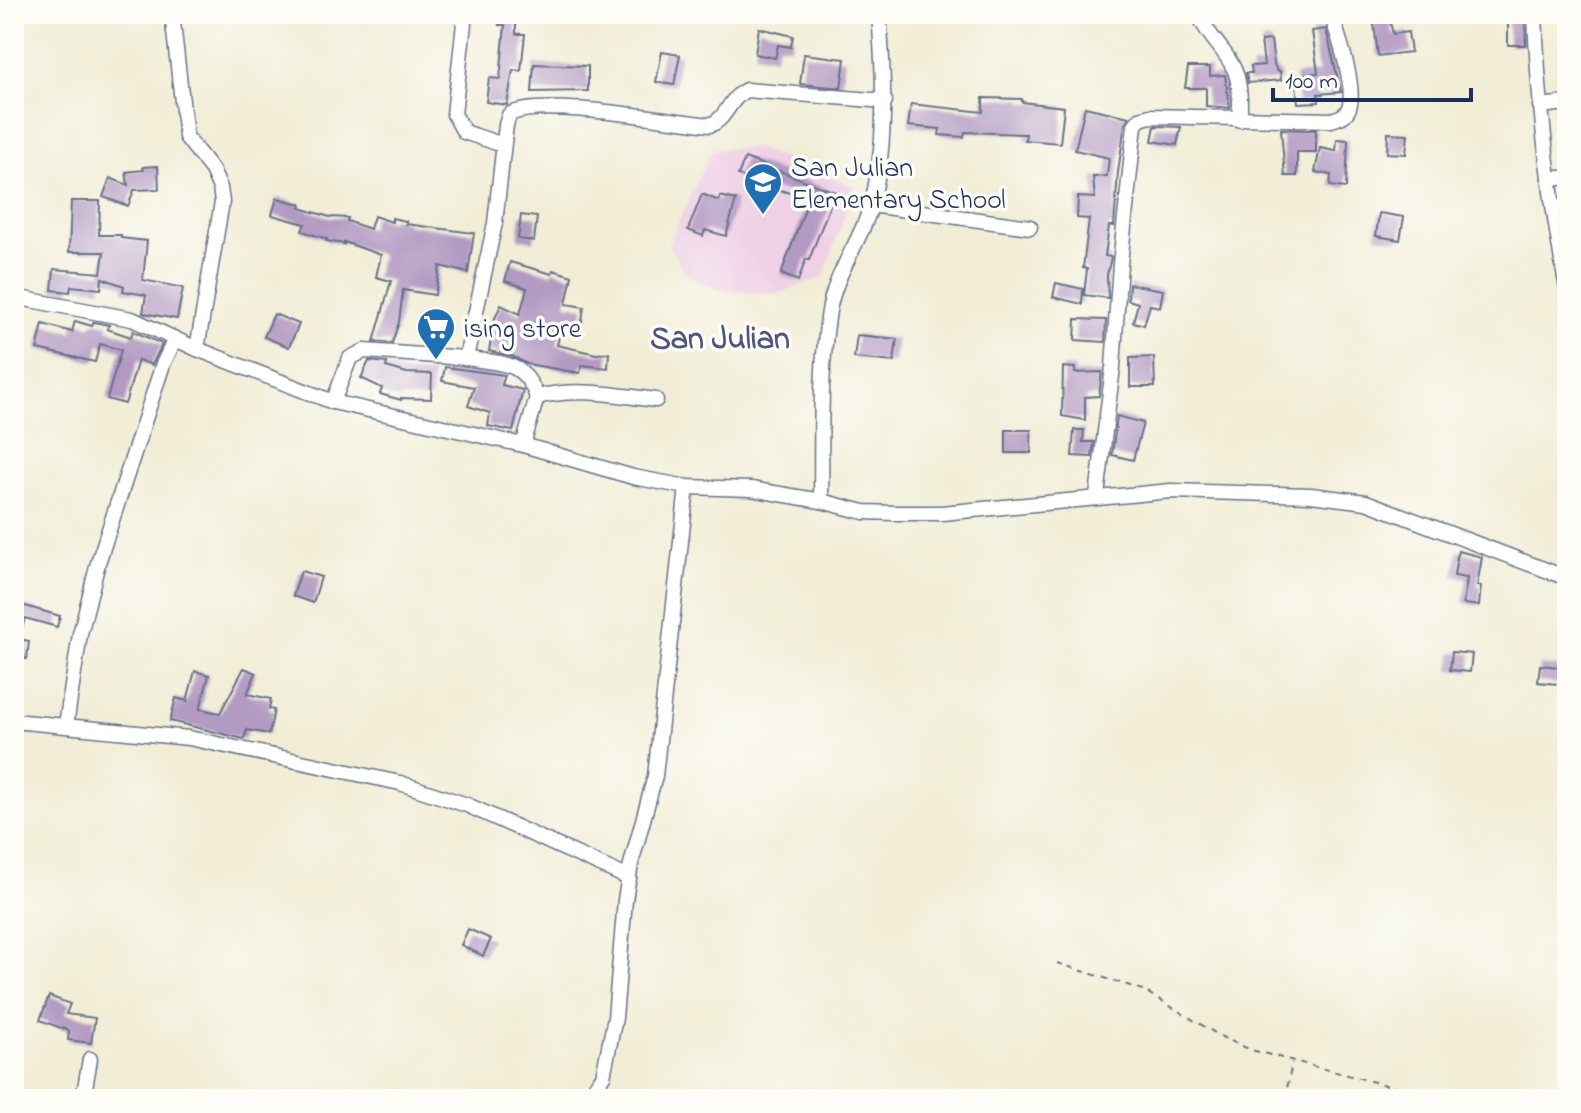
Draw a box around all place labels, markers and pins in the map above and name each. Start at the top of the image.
place label: San Julian Elementary School [791,149,1006,222]
school or university icon: San Julian Elementary School [742,161,784,216]
supermarket icon: ising store [415,306,457,361]
place label: ising store [464,310,582,351]

